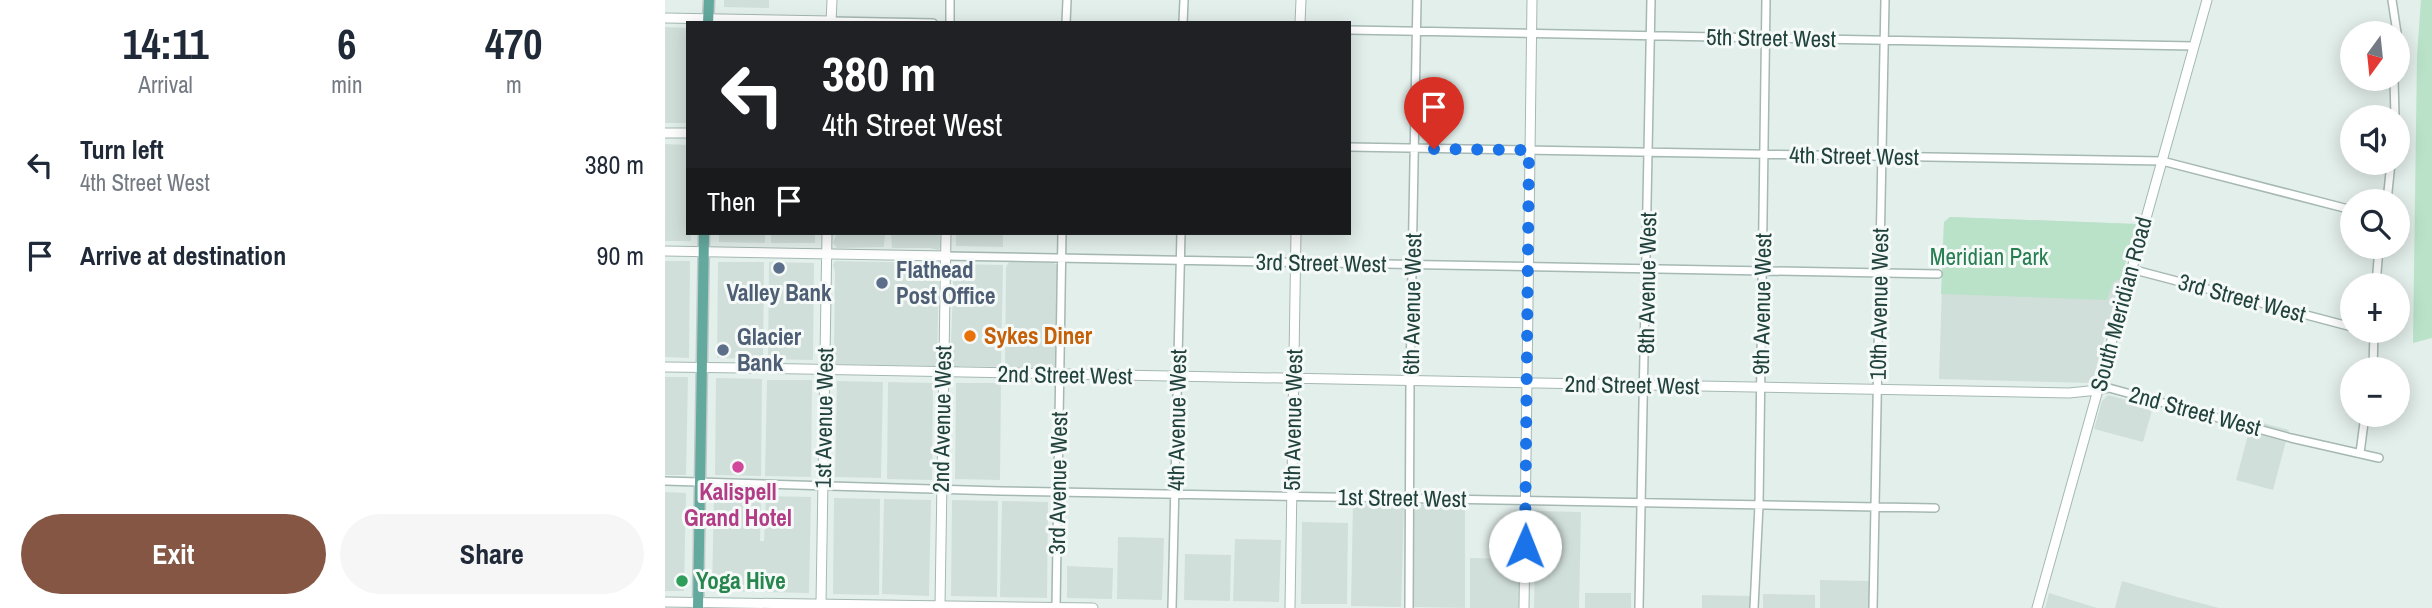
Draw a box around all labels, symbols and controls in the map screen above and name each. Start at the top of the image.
text: 14:11 [122,16,209,72]
text: 6 [337,16,356,72]
text: 470 [485,16,543,72]
street label: 5th Street West [1706,21,1836,54]
north arrow [2340,21,2410,91]
map controls [2340,21,2410,427]
text: 380 m [822,40,936,106]
icon: left [707,49,798,140]
text: Arrival [138,69,193,100]
text: min [331,69,363,100]
text: m [506,69,522,100]
pin [1404,77,1464,149]
icon: arrive [1415,88,1453,126]
text: 4th Street West [822,103,1002,146]
button: sound [2340,105,2410,175]
text: Turn left [80,132,164,167]
street label: 4th Street West [1789,139,1919,172]
icon: left [21,146,59,184]
text: 380 m [585,147,644,182]
text: 4th Street West [80,167,210,198]
icon: arrive [770,182,808,220]
text: Then [707,184,756,219]
button: search [2340,189,2410,259]
street label: 8th Avenue West [1630,212,1663,354]
street label: South Meridian Road [2082,213,2159,394]
street label: 10th Avenue West [1862,228,1895,380]
street label: 6th Avenue West [1395,233,1428,375]
street label: 9th Avenue West [1745,233,1778,375]
icon: arrive [21,237,59,275]
text: Arrive at destination [80,238,286,273]
text: 90 m [597,238,644,273]
park label: Meridian Park [1930,241,2049,272]
street label: 3rd Street West [1255,246,1387,279]
place label: Flathead Post Office [896,254,996,311]
marker: Valley Bank [771,260,787,276]
street label: 3rd Street West [2175,266,2309,329]
button: + [2340,273,2410,343]
marker: Flathead Post Office [874,275,890,291]
place label: Valley Bank [727,277,832,308]
place label: Sykes Diner [984,320,1093,351]
place label: Glacier Bank [737,321,802,378]
marker: Sykes Diner [962,328,978,344]
marker: Glacier Bank [715,342,731,358]
street label: 2nd Avenue West [925,345,958,493]
street label: 1st Avenue West [807,347,840,489]
street label: 4th Avenue West [1160,349,1193,491]
street label: 5th Avenue West [1276,349,1309,491]
button: − [2340,357,2410,427]
street label: 2nd Street West [997,358,1133,391]
street label: 2nd Street West [1564,368,1700,401]
street label: 2nd Street West [2126,378,2264,443]
street label: 3rd Avenue West [1041,411,1074,555]
marker: Kalispell Grand Hotel [730,459,746,475]
place label: Kalispell Grand Hotel [684,476,792,533]
street label: 1st Street West [1337,481,1467,514]
position arrow [1488,509,1562,583]
button: Exit [21,514,326,594]
button: Share [340,514,644,594]
place label: Yoga Hive [696,565,786,596]
marker: Yoga Hive [674,573,690,589]

